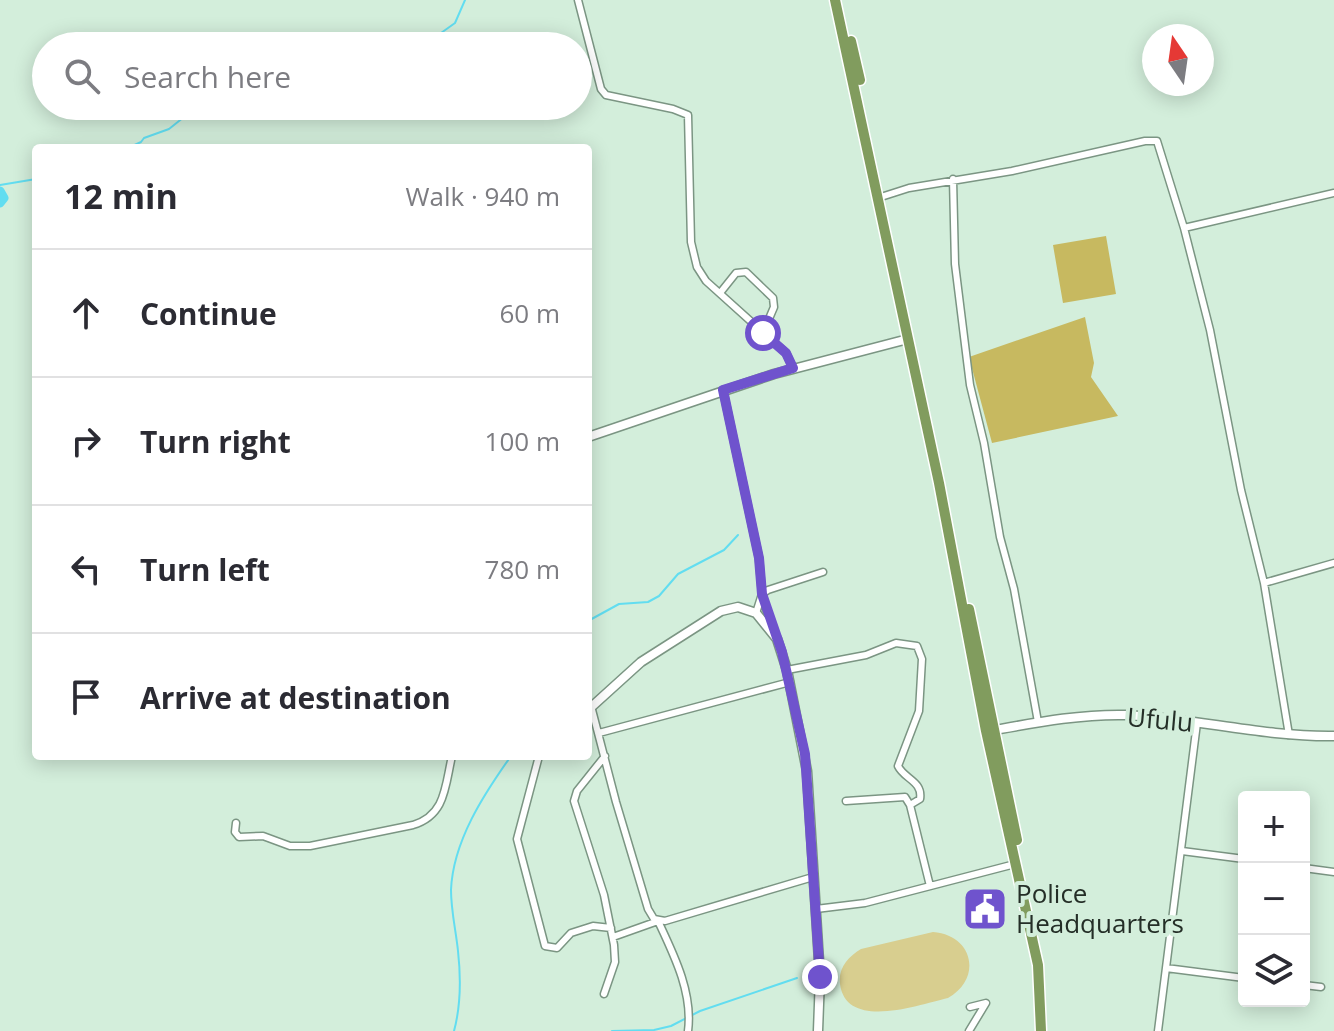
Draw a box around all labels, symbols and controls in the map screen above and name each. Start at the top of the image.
north arrow [1142,24,1214,96]
search box [32,32,592,120]
icon: search [60,54,104,98]
text: Search here [124,56,291,97]
text: 12 min [64,173,178,219]
text: Walk · 940 m [406,178,560,214]
icon: ahead [64,291,108,335]
text: Continue [140,293,277,334]
text: 60 m [499,295,560,331]
route start [745,315,781,351]
icon: right [64,419,108,463]
text: Turn right [140,421,291,462]
text: 100 m [485,423,560,459]
icon: left [64,547,108,591]
text: Turn left [140,549,270,590]
text: 780 m [485,551,560,587]
icon: arrive [64,675,108,719]
text: Arrive at destination [140,677,451,718]
street label: Ufulu [1126,698,1195,740]
map controls [1238,791,1310,1007]
button: + [1238,791,1310,863]
button: − [1238,863,1310,935]
place label: Police Headquarters [1016,875,1184,941]
public building icon: Police Headquarters [961,885,1009,933]
button: layers [1238,935,1310,1007]
route end [802,959,838,995]

